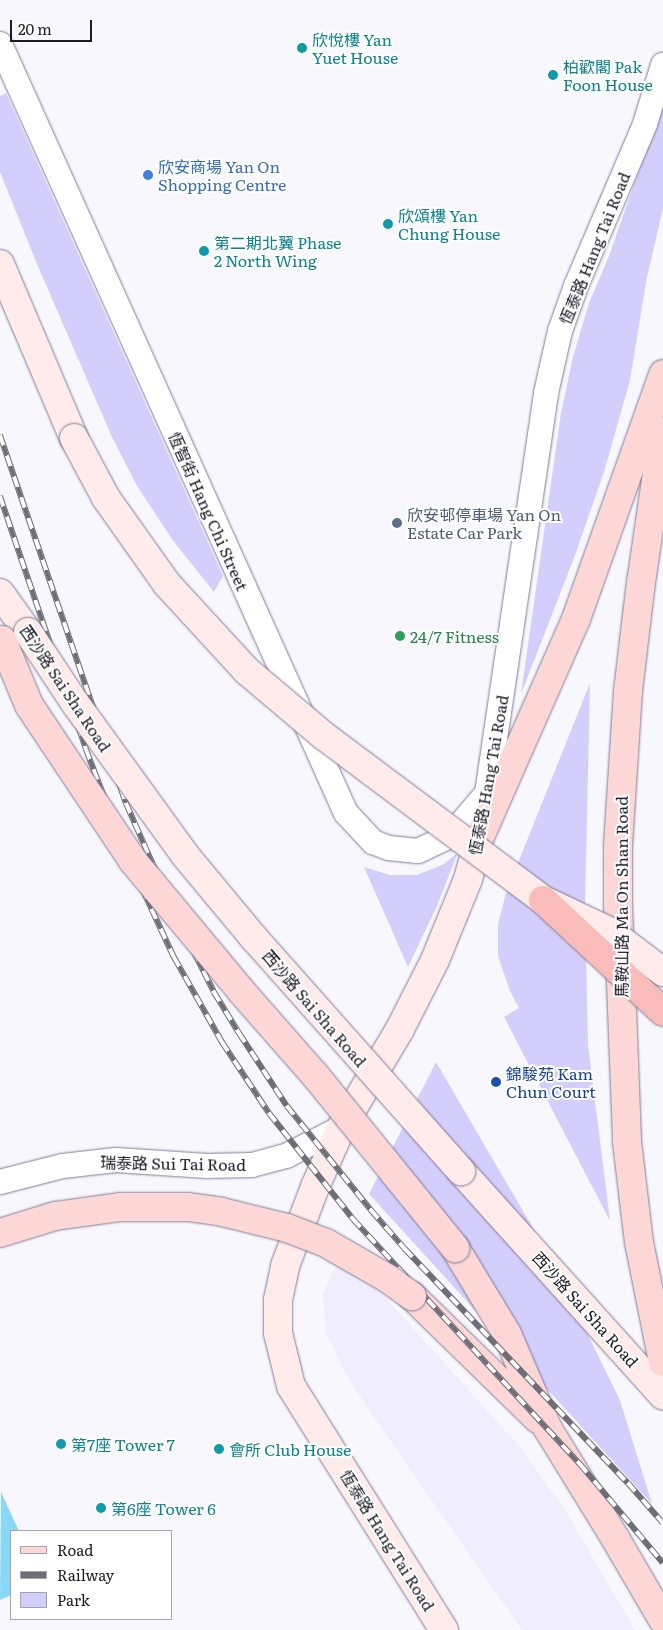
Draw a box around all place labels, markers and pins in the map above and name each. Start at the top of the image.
place label: 欣悅樓 Yan Yuet House [312,29,398,67]
marker: 欣悅樓 Yan Yuet House [296,42,308,54]
place label: 柏歡閣 Pak Foon House [563,56,653,94]
marker: 柏歡閣 Pak Foon House [547,69,559,81]
place label: 欣安商場 Yan On Shopping Centre [158,156,286,194]
marker: 欣安商場 Yan On Shopping Centre [142,169,154,181]
place label: 欣頌樓 Yan Chung House [398,205,500,243]
marker: 欣頌樓 Yan Chung House [382,218,394,230]
place label: 第二期北翼 Phase 2 North Wing [214,232,341,270]
marker: 第二期北翼 Phase 2 North Wing [198,245,210,257]
place label: 欣安邨停車場 Yan On Estate Car Park [407,504,561,542]
marker: 欣安邨停車場 Yan On Estate Car Park [391,517,403,529]
place label: 24/7 Fitness [410,626,499,646]
marker: 24/7 Fitness [394,630,406,642]
place label: 錦駿苑 Kam Chun Court [506,1063,596,1101]
marker: 錦駿苑 Kam Chun Court [490,1076,502,1088]
place label: 第7座 Tower 7 [71,1434,175,1454]
marker: 第7座 Tower 7 [55,1438,67,1450]
place label: 會所 Club House [229,1439,351,1459]
marker: 會所 Club House [213,1443,225,1455]
place label: 第6座 Tower 6 [111,1498,216,1518]
marker: 第6座 Tower 6 [95,1502,107,1514]

